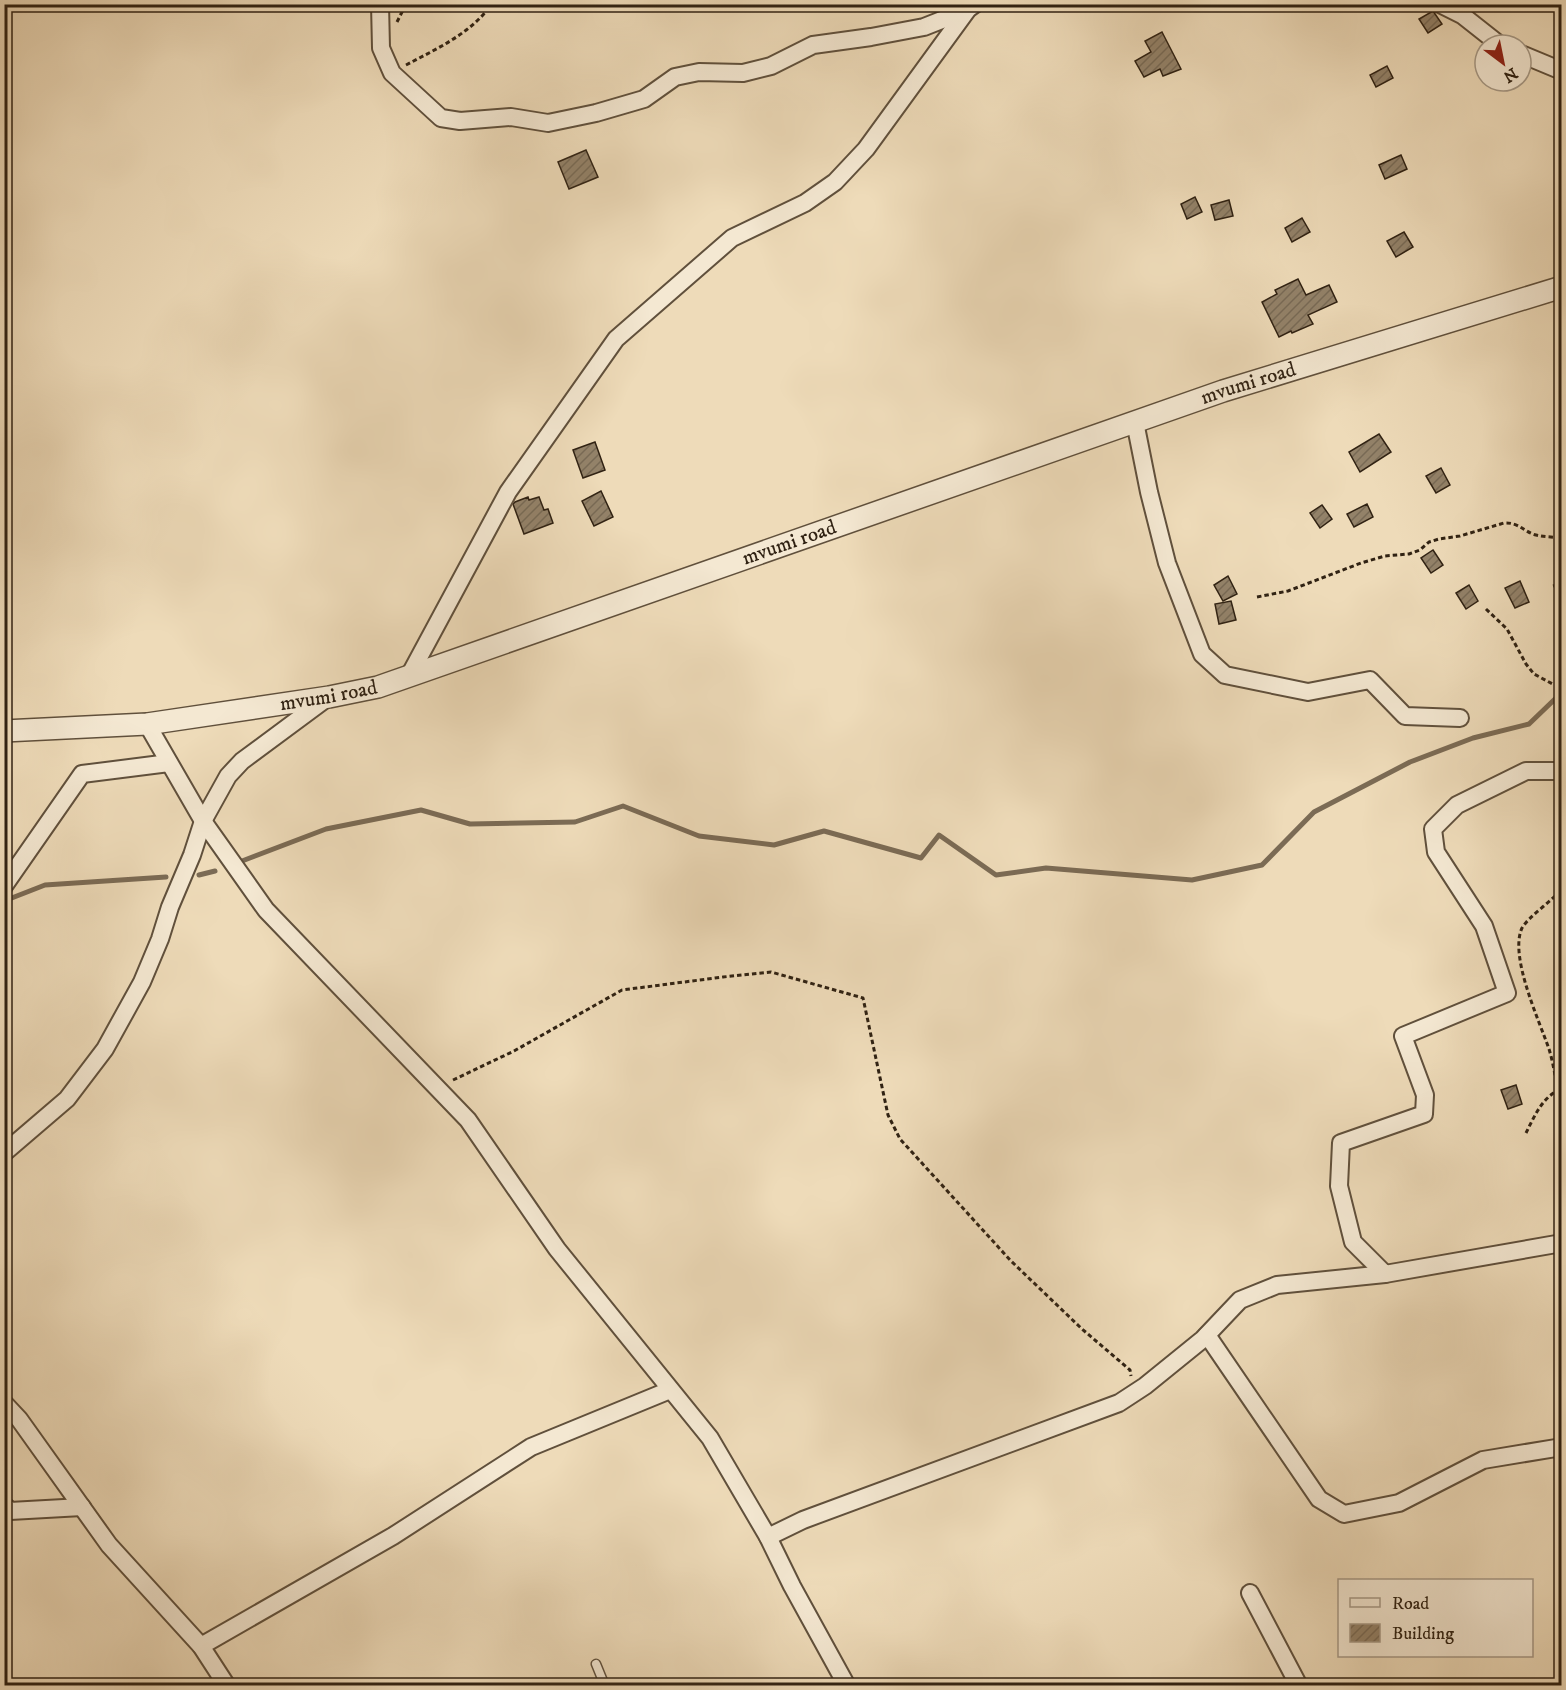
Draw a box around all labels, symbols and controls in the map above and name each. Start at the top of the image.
north arrow [1473,33,1533,93]
text: N [1500,63,1521,87]
street label: mvumi road [1197,356,1300,411]
street label: mvumi road [739,514,840,571]
street label: mvumi road [278,674,380,717]
legend [1338,1579,1533,1657]
text: Road [1392,1593,1429,1615]
text: Building [1392,1623,1454,1645]

